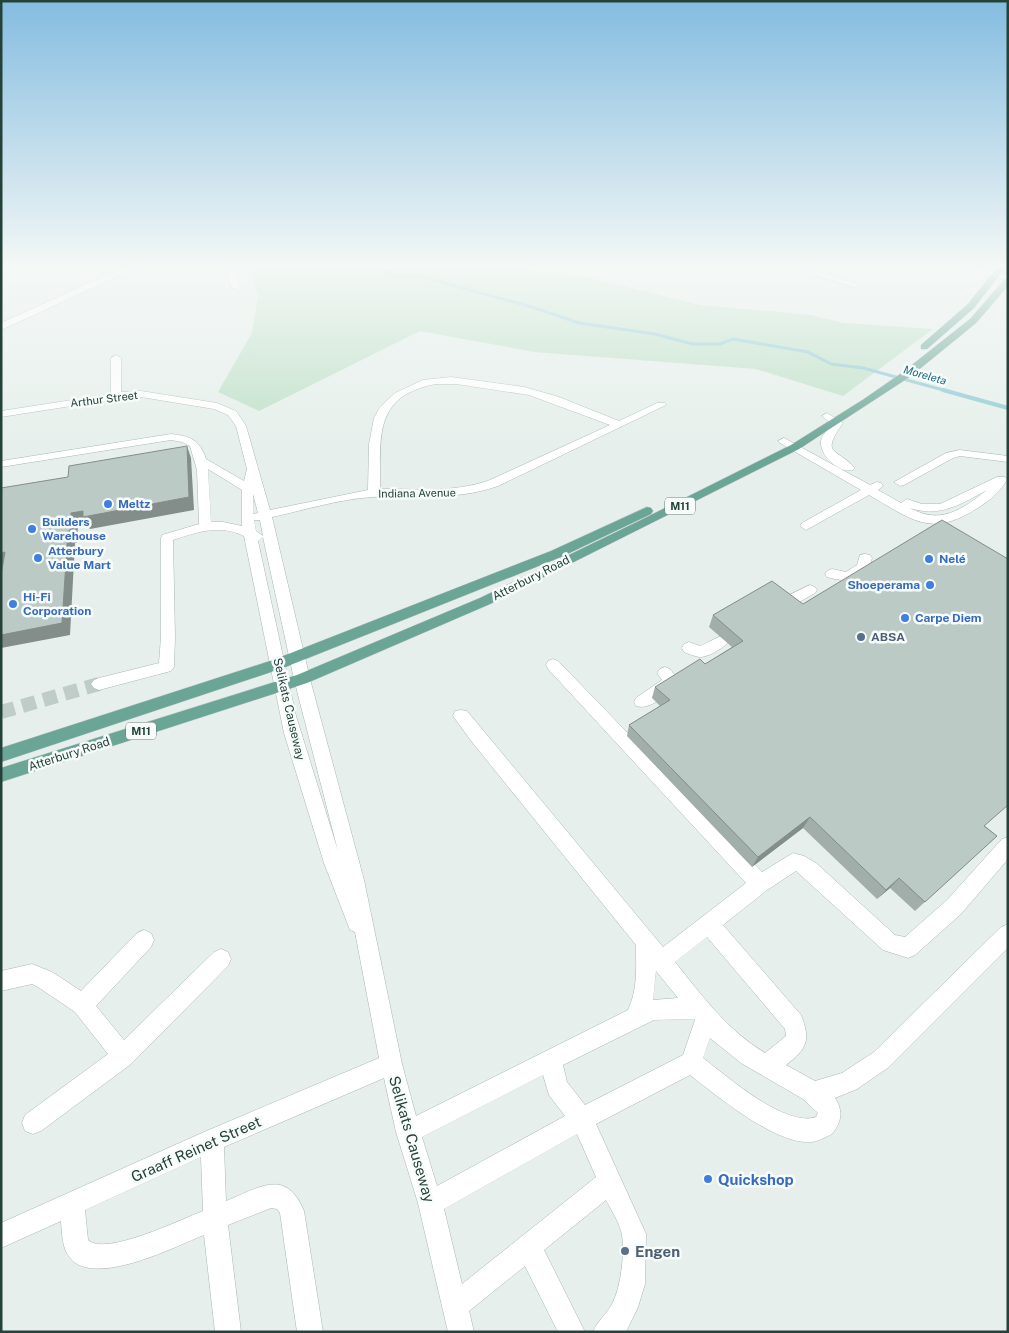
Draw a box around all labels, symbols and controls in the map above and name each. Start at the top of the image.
water label: Moreleta [902,363,948,387]
street label: Arthur Street [69,389,139,409]
street label: Indiana Avenue [378,486,456,500]
place label: Meltz [118,497,150,511]
marker: Meltz [102,498,114,510]
road number: M11 [665,498,695,514]
place label: Builders Warehouse [42,515,106,543]
marker: Builders Warehouse [26,523,38,535]
place label: Atterbury Value Mart [48,544,111,572]
marker: Atterbury Value Mart [32,552,44,564]
place label: Nelé [939,552,966,566]
street label: Atterbury Road [490,553,572,603]
marker: Nelé [923,553,935,565]
place label: Shoeperama [847,578,920,592]
marker: Shoeperama [924,579,936,591]
place label: Hi-Fi Corporation [23,590,91,618]
marker: Hi-Fi Corporation [7,598,19,610]
place label: Carpe Diem [915,611,982,625]
marker: Carpe Diem [899,612,911,624]
place label: ABSA [871,630,905,644]
marker: ABSA [855,631,867,643]
street label: Selikats Causeway [270,656,308,762]
road number: M11 [126,722,156,739]
street label: Atterbury Road [27,734,111,774]
street label: Selikats Causeway [386,1074,438,1204]
street label: Graaff Reinet Street [128,1113,264,1185]
place label: Quickshop [718,1171,794,1188]
marker: Quickshop [702,1173,714,1185]
place label: Engen [635,1243,680,1260]
marker: Engen [619,1245,631,1257]

